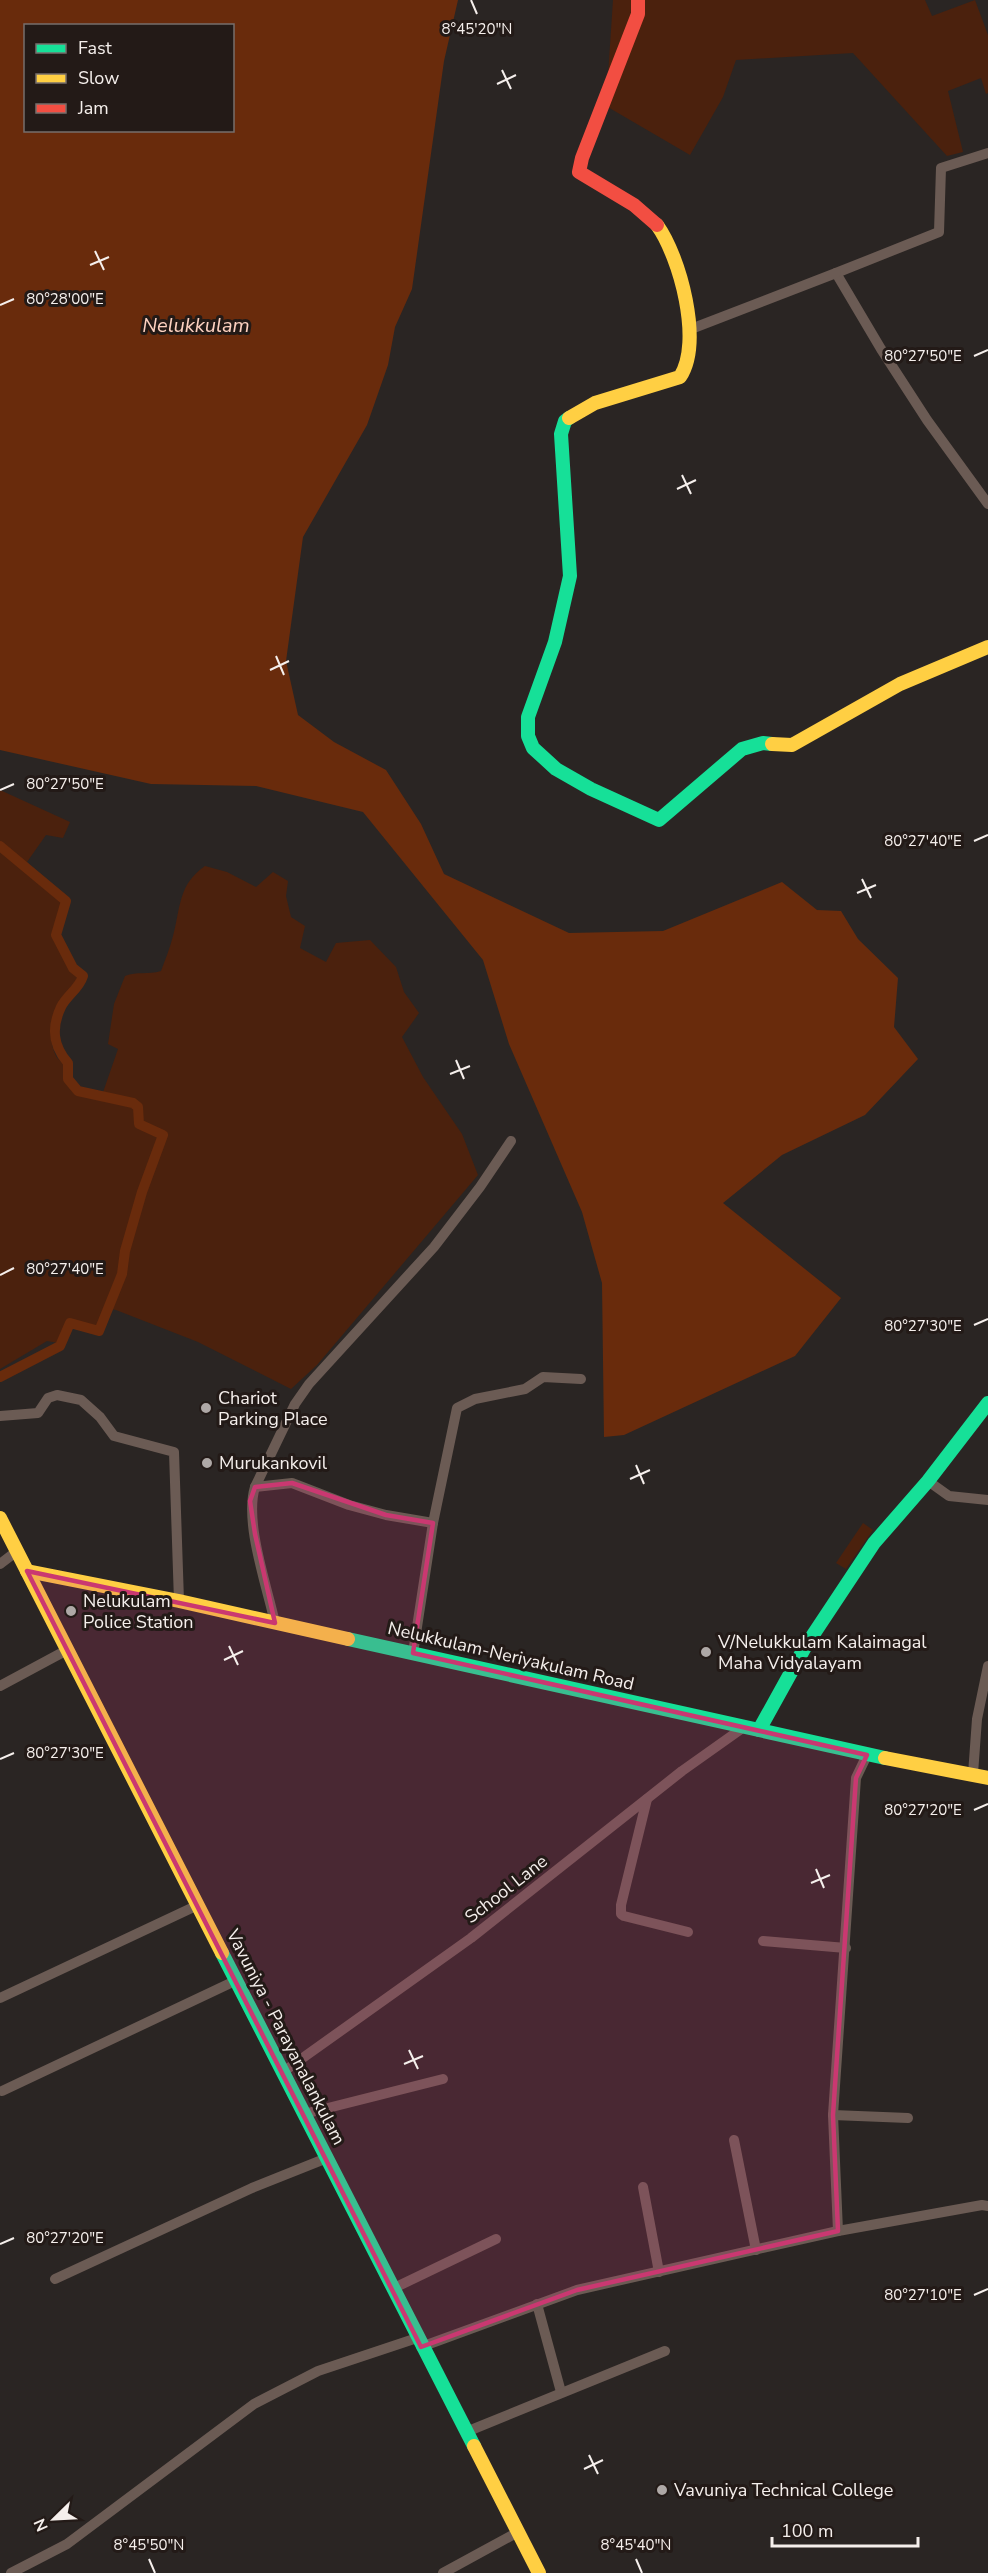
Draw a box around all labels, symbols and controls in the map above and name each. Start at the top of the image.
text: 8°45'20"N [442,19,512,39]
legend [24,24,234,132]
text: Fast [78,36,113,60]
text: Slow [78,66,119,90]
text: Jam [77,96,109,120]
text: 80°28'00"E [26,289,104,309]
water label: Nelukkulam [142,312,250,339]
text: 80°27'50"E [884,346,962,366]
text: 80°27'50"E [26,774,104,794]
text: 80°27'40"E [884,831,962,851]
text: 80°27'40"E [26,1259,104,1279]
text: 80°27'30"E [884,1316,962,1336]
place label: Chariot Parking Place [218,1386,328,1431]
marker: Chariot Parking Place [199,1401,213,1415]
place label: Murukankovil [219,1451,328,1475]
marker: Murukankovil [200,1456,214,1470]
place label: Nelukulam Police Station [83,1589,193,1634]
marker: Nelukulam Police Station [64,1604,78,1618]
street label: Nelukkulam-Neriyakulam Road [385,1616,637,1696]
place label: V/Nelukkulam Kalaimagal Maha Vidyalayam [717,1630,927,1675]
marker: V/Nelukkulam Kalaimagal Maha Vidyalayam [699,1645,713,1659]
text: 80°27'30"E [26,1743,104,1763]
text: 80°27'20"E [884,1800,962,1820]
street label: School Lane [460,1849,552,1929]
street label: Vavuniya - Parayanalankulam [221,1924,351,2149]
text: 80°27'20"E [26,2228,104,2248]
text: 80°27'10"E [884,2285,962,2305]
place label: Vavuniya Technical College [673,2478,893,2502]
marker: Vavuniya Technical College [655,2483,669,2497]
north arrow [24,2489,84,2549]
scale bar [772,2510,918,2548]
text: N [29,2515,54,2535]
text: 100 m [781,2519,833,2543]
text: 8°45'50"N [114,2535,184,2555]
text: 8°45'40"N [601,2535,671,2555]

